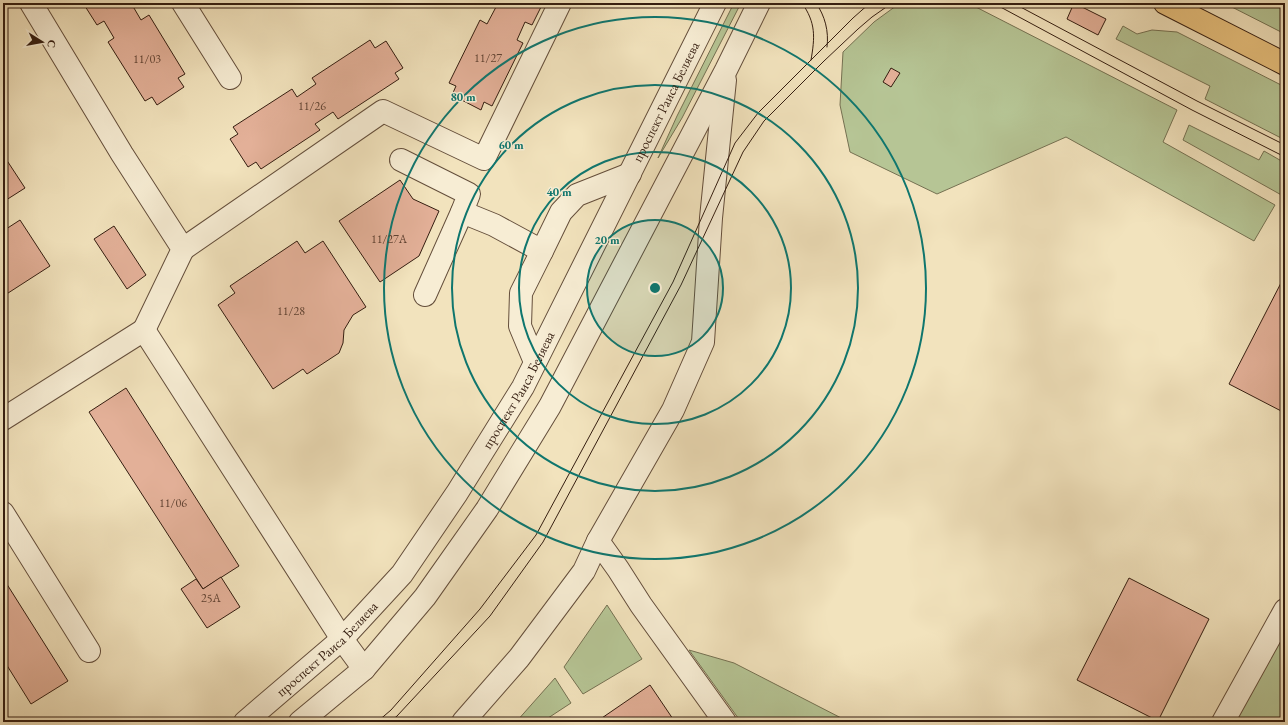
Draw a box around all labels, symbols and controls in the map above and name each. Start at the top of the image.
north arrow [22,22,62,62]
street label: проспект Раиса Беляева [628,38,703,165]
text: С [44,39,59,49]
house number: 11/27 [474,50,502,66]
house number: 11/03 [133,51,161,67]
text: 80 m [450,89,476,105]
house number: 11/26 [298,98,326,114]
text: 60 m [498,137,524,153]
text: 40 m [546,184,572,200]
house number: 11/27А [371,231,408,247]
text: 20 m [594,232,620,248]
centre of rings [648,281,662,295]
house number: 11/28 [277,303,305,319]
street label: проспект Раиса Беляева [478,328,559,452]
house number: 11/06 [159,495,187,511]
house number: 25А [201,590,222,606]
street label: проспект Раиса Беляева [273,597,382,700]

